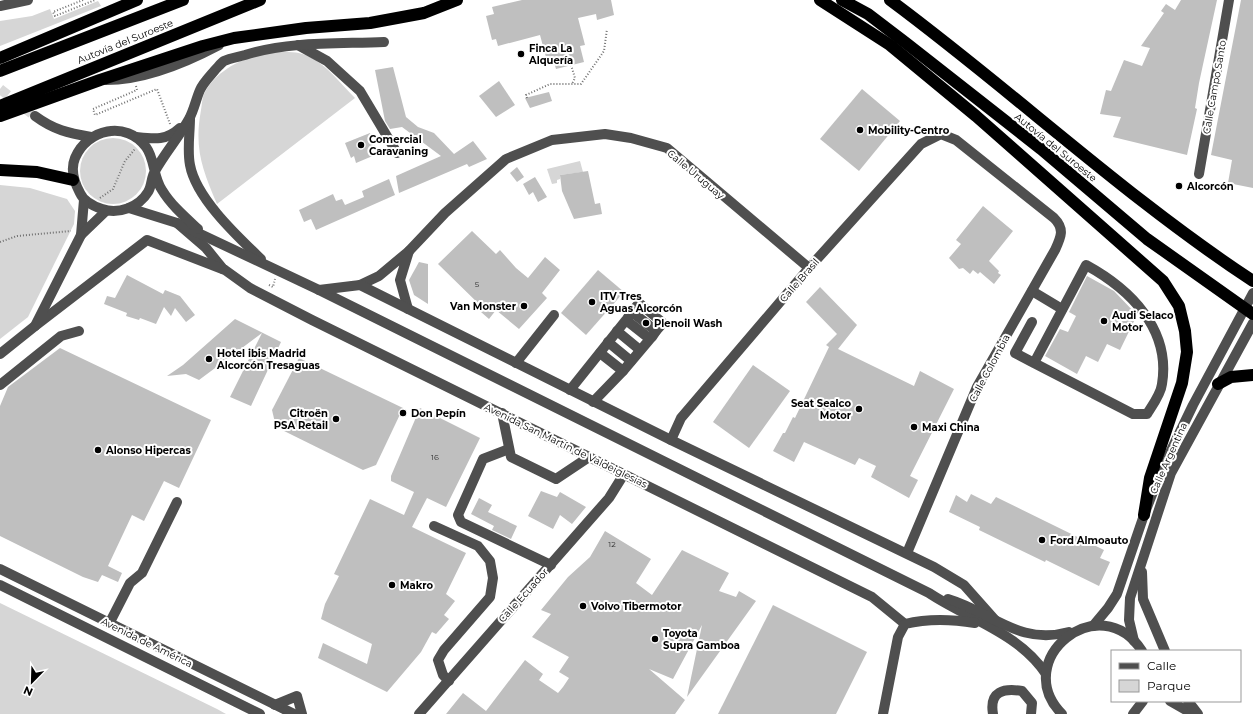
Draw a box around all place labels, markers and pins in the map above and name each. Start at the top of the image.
place label: Finca La Alquería [528,42,573,67]
marker: Finca La Alquería [516,49,526,59]
place label: Mobility-Centro [868,124,950,137]
marker: Mobility-Centro [855,125,865,135]
place label: Comercial Caravaning [369,133,428,158]
marker: Comercial Caravaning [356,140,366,150]
place label: Alcorcón [1186,180,1234,193]
marker: Alcorcón [1174,181,1184,191]
place label: ITV Tres Aguas Alcorcón [599,290,682,315]
marker: ITV Tres Aguas Alcorcón [587,297,597,307]
place label: Van Monster [449,300,517,313]
marker: Van Monster [519,301,529,311]
place label: Audi Selaco Motor [1111,309,1174,334]
marker: Audi Selaco Motor [1099,316,1109,326]
place label: Plenoil Wash [654,317,723,330]
marker: Plenoil Wash [641,318,651,328]
place label: Hotel ibis Madrid Alcorcón Tresaguas [216,347,321,372]
marker: Hotel ibis Madrid Alcorcón Tresaguas [204,354,214,364]
place label: Seat Sealco Motor [791,397,852,422]
marker: Seat Sealco Motor [854,404,864,414]
place label: Citroën PSA Retail [274,407,328,432]
place label: Don Pepín [411,407,466,420]
marker: Don Pepín [398,408,408,418]
marker: Citroën PSA Retail [331,414,341,424]
place label: Maxi China [922,421,980,434]
marker: Maxi China [909,422,919,432]
place label: Alonso Hipercas [105,444,191,457]
marker: Alonso Hipercas [93,445,103,455]
place label: Ford Almoauto [1050,534,1129,547]
marker: Ford Almoauto [1037,535,1047,545]
place label: Makro [400,579,433,592]
marker: Makro [387,580,397,590]
place label: Volvo Tibermotor [590,600,682,613]
marker: Volvo Tibermotor [578,601,588,611]
place label: Toyota Supra Gamboa [663,627,740,652]
marker: Toyota Supra Gamboa [650,634,660,644]

